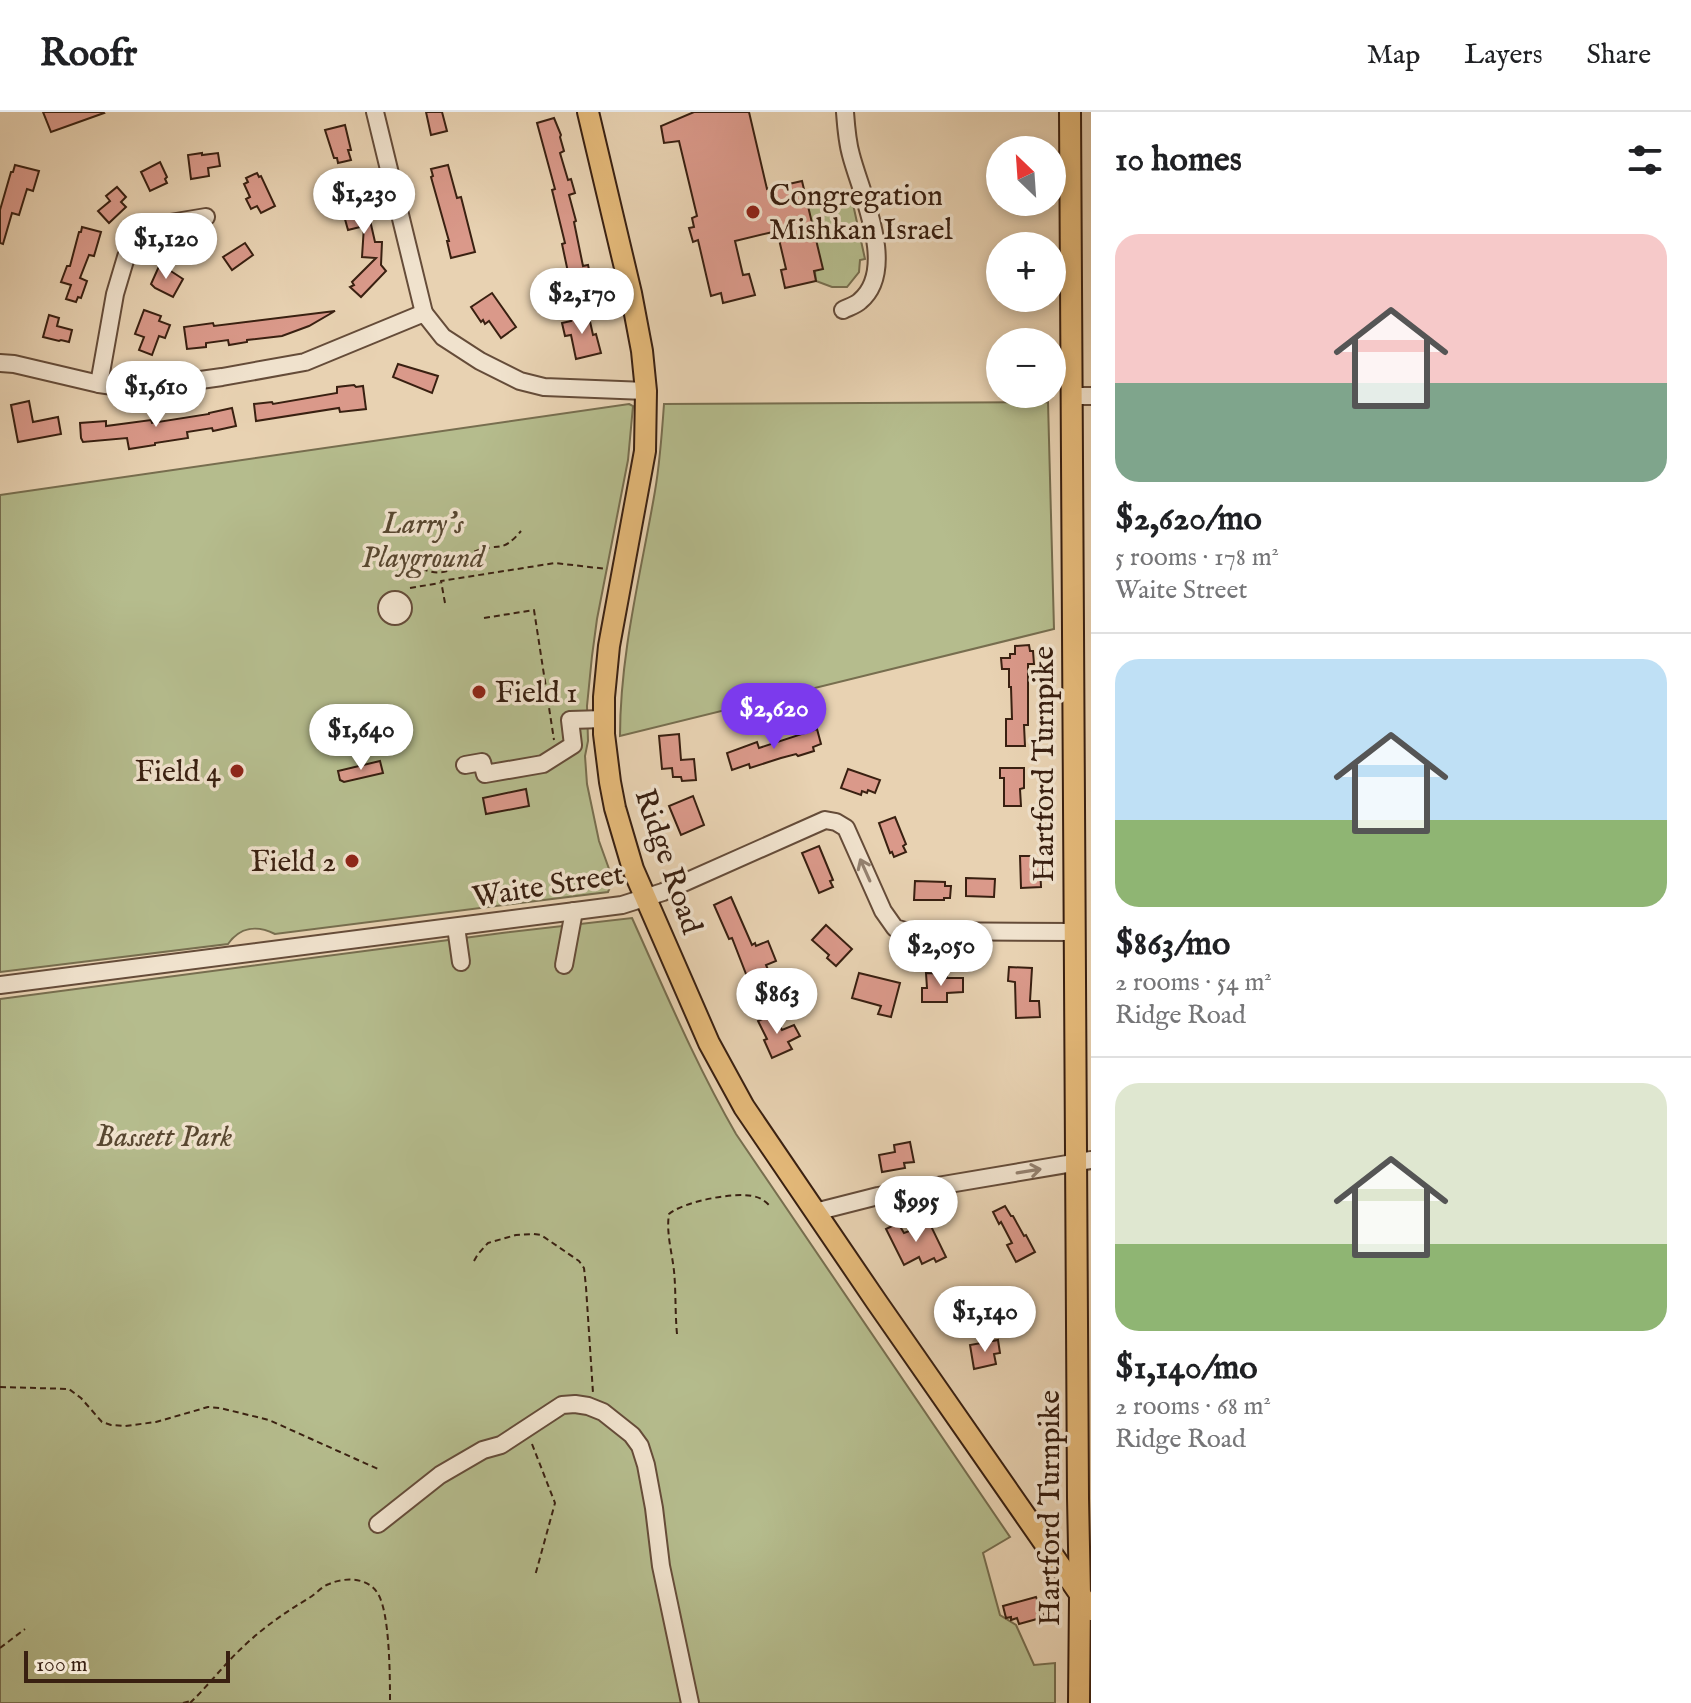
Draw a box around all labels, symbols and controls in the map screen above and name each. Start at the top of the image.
text: Roofr [40,31,137,79]
text: Map [1367,38,1420,73]
text: Layers [1464,38,1543,73]
text: Share [1587,38,1651,73]
north arrow [986,136,1066,216]
map controls [986,136,1066,408]
icon: filters [1623,138,1667,182]
text: 10 homes [1115,139,1242,182]
pin: $1,230 [299,168,429,236]
text: $1,230 [331,177,397,210]
place label: Congregation Mishkan Israel [769,178,954,250]
marker: Congregation Mishkan Israel [744,203,762,221]
pin: $1,120 [101,213,231,281]
text: $1,120 [133,222,199,255]
button: + [986,232,1066,312]
pin: $2,170 [517,268,647,336]
text: $2,170 [548,277,616,310]
icon: home [1319,286,1463,430]
button: − [986,328,1066,408]
pin: $1,610 [91,361,221,429]
text: $1,610 [124,370,188,403]
text: $2,620/mo [1115,498,1262,541]
park label: Larry's Playground [362,506,486,578]
text: 5 rooms · 178 m² [1115,541,1279,574]
text: Waite Street [1115,574,1247,607]
street label: Hartford Turnpike [1026,646,1064,882]
place label: Field 1 [495,675,578,713]
marker: Field 1 [470,683,488,701]
pin: $2,620 [709,683,839,751]
text: $2,620 [739,692,809,725]
pin: $1,640 [296,704,426,772]
icon: home [1319,711,1463,855]
text: $1,640 [327,713,395,746]
place label: Field 4 [135,754,221,792]
marker: Field 4 [228,762,246,780]
street label: Ridge Road [625,784,710,940]
place label: Field 2 [251,844,336,882]
marker: Field 2 [343,852,361,870]
street label: Waite Street [470,856,627,918]
one-way arrow [857,858,872,882]
pin: $2,050 [876,920,1006,988]
text: $863/mo [1115,923,1230,966]
text: $2,050 [907,929,975,962]
text: 2 rooms · 54 m² [1115,966,1272,999]
pin: $863 [730,968,824,1036]
text: $863 [754,977,800,1010]
text: Ridge Road [1115,999,1246,1032]
park label: Bassett Park [96,1119,232,1157]
icon: home [1319,1135,1463,1279]
one-way arrow [1016,1163,1041,1178]
pin: $995 [869,1176,963,1244]
text: $995 [893,1185,939,1218]
pin: $1,140 [920,1286,1050,1354]
text: $1,140 [952,1295,1018,1328]
text: $1,140/mo [1115,1347,1258,1390]
street label: Hartford Turnpike [1032,1390,1070,1626]
text: 2 rooms · 68 m² [1115,1390,1271,1423]
text: Ridge Road [1115,1423,1246,1456]
scale bar [24,1647,230,1683]
text: 100 m [36,1651,88,1679]

